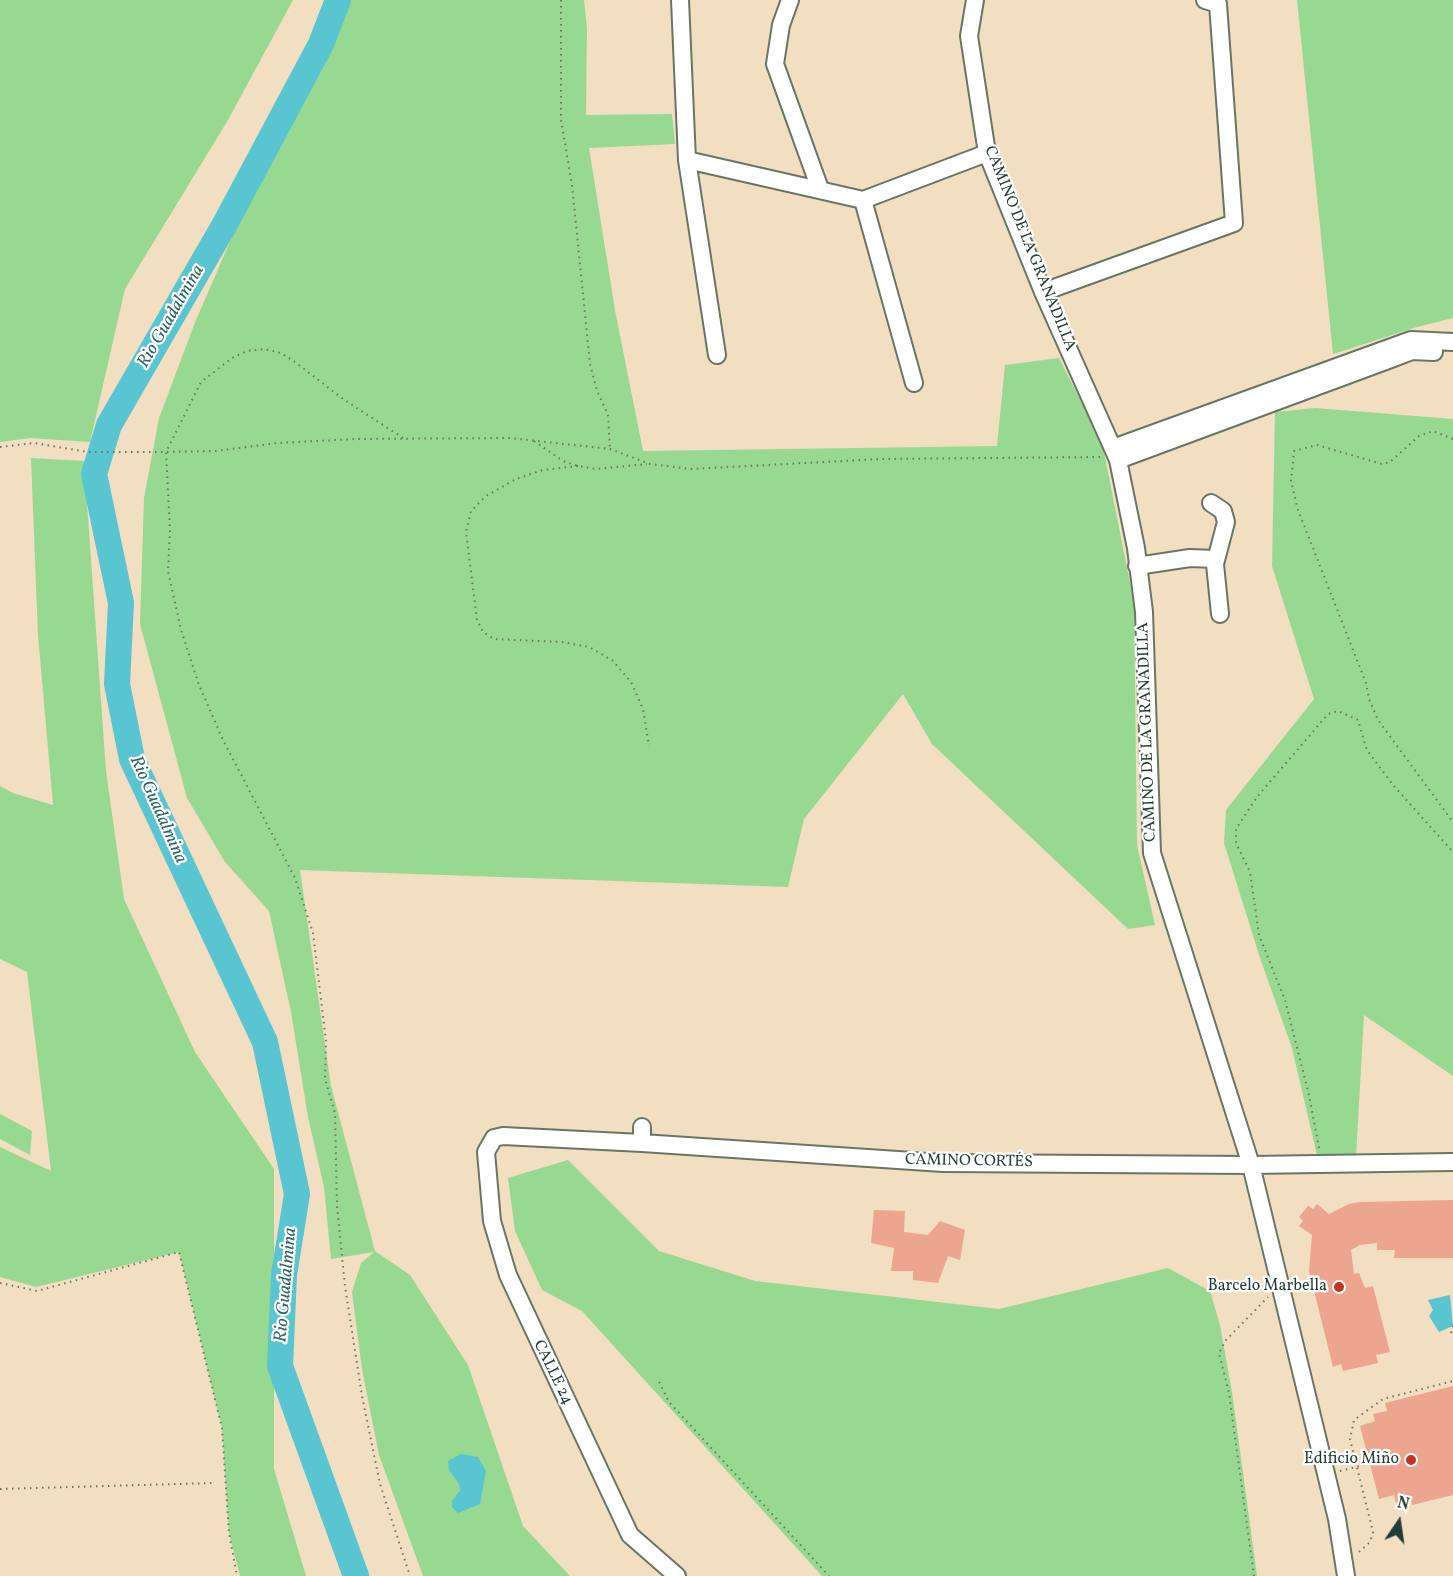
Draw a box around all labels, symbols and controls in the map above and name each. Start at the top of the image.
street label: CAMINO DE LA GRANADILLA [979,143,1079,355]
water label: Rio Guadalmina [134,262,210,372]
street label: CAMINO DE LA GRANADILLA [1135,622,1161,842]
water label: Rio Guadalmina [124,753,190,867]
street label: CAMINO CORTÉS [905,1151,1033,1173]
water label: Rio Guadalmina [271,1227,303,1343]
place label: Barcelo Marbella [1208,1277,1327,1297]
marker: Barcelo Marbella [1332,1280,1346,1294]
street label: CALLE 24 [528,1337,576,1409]
place label: Edificio Miño [1304,1450,1399,1470]
marker: Edificio Miño [1404,1453,1418,1467]
north arrow [1369,1492,1429,1552]
text: N [1395,1492,1411,1516]

